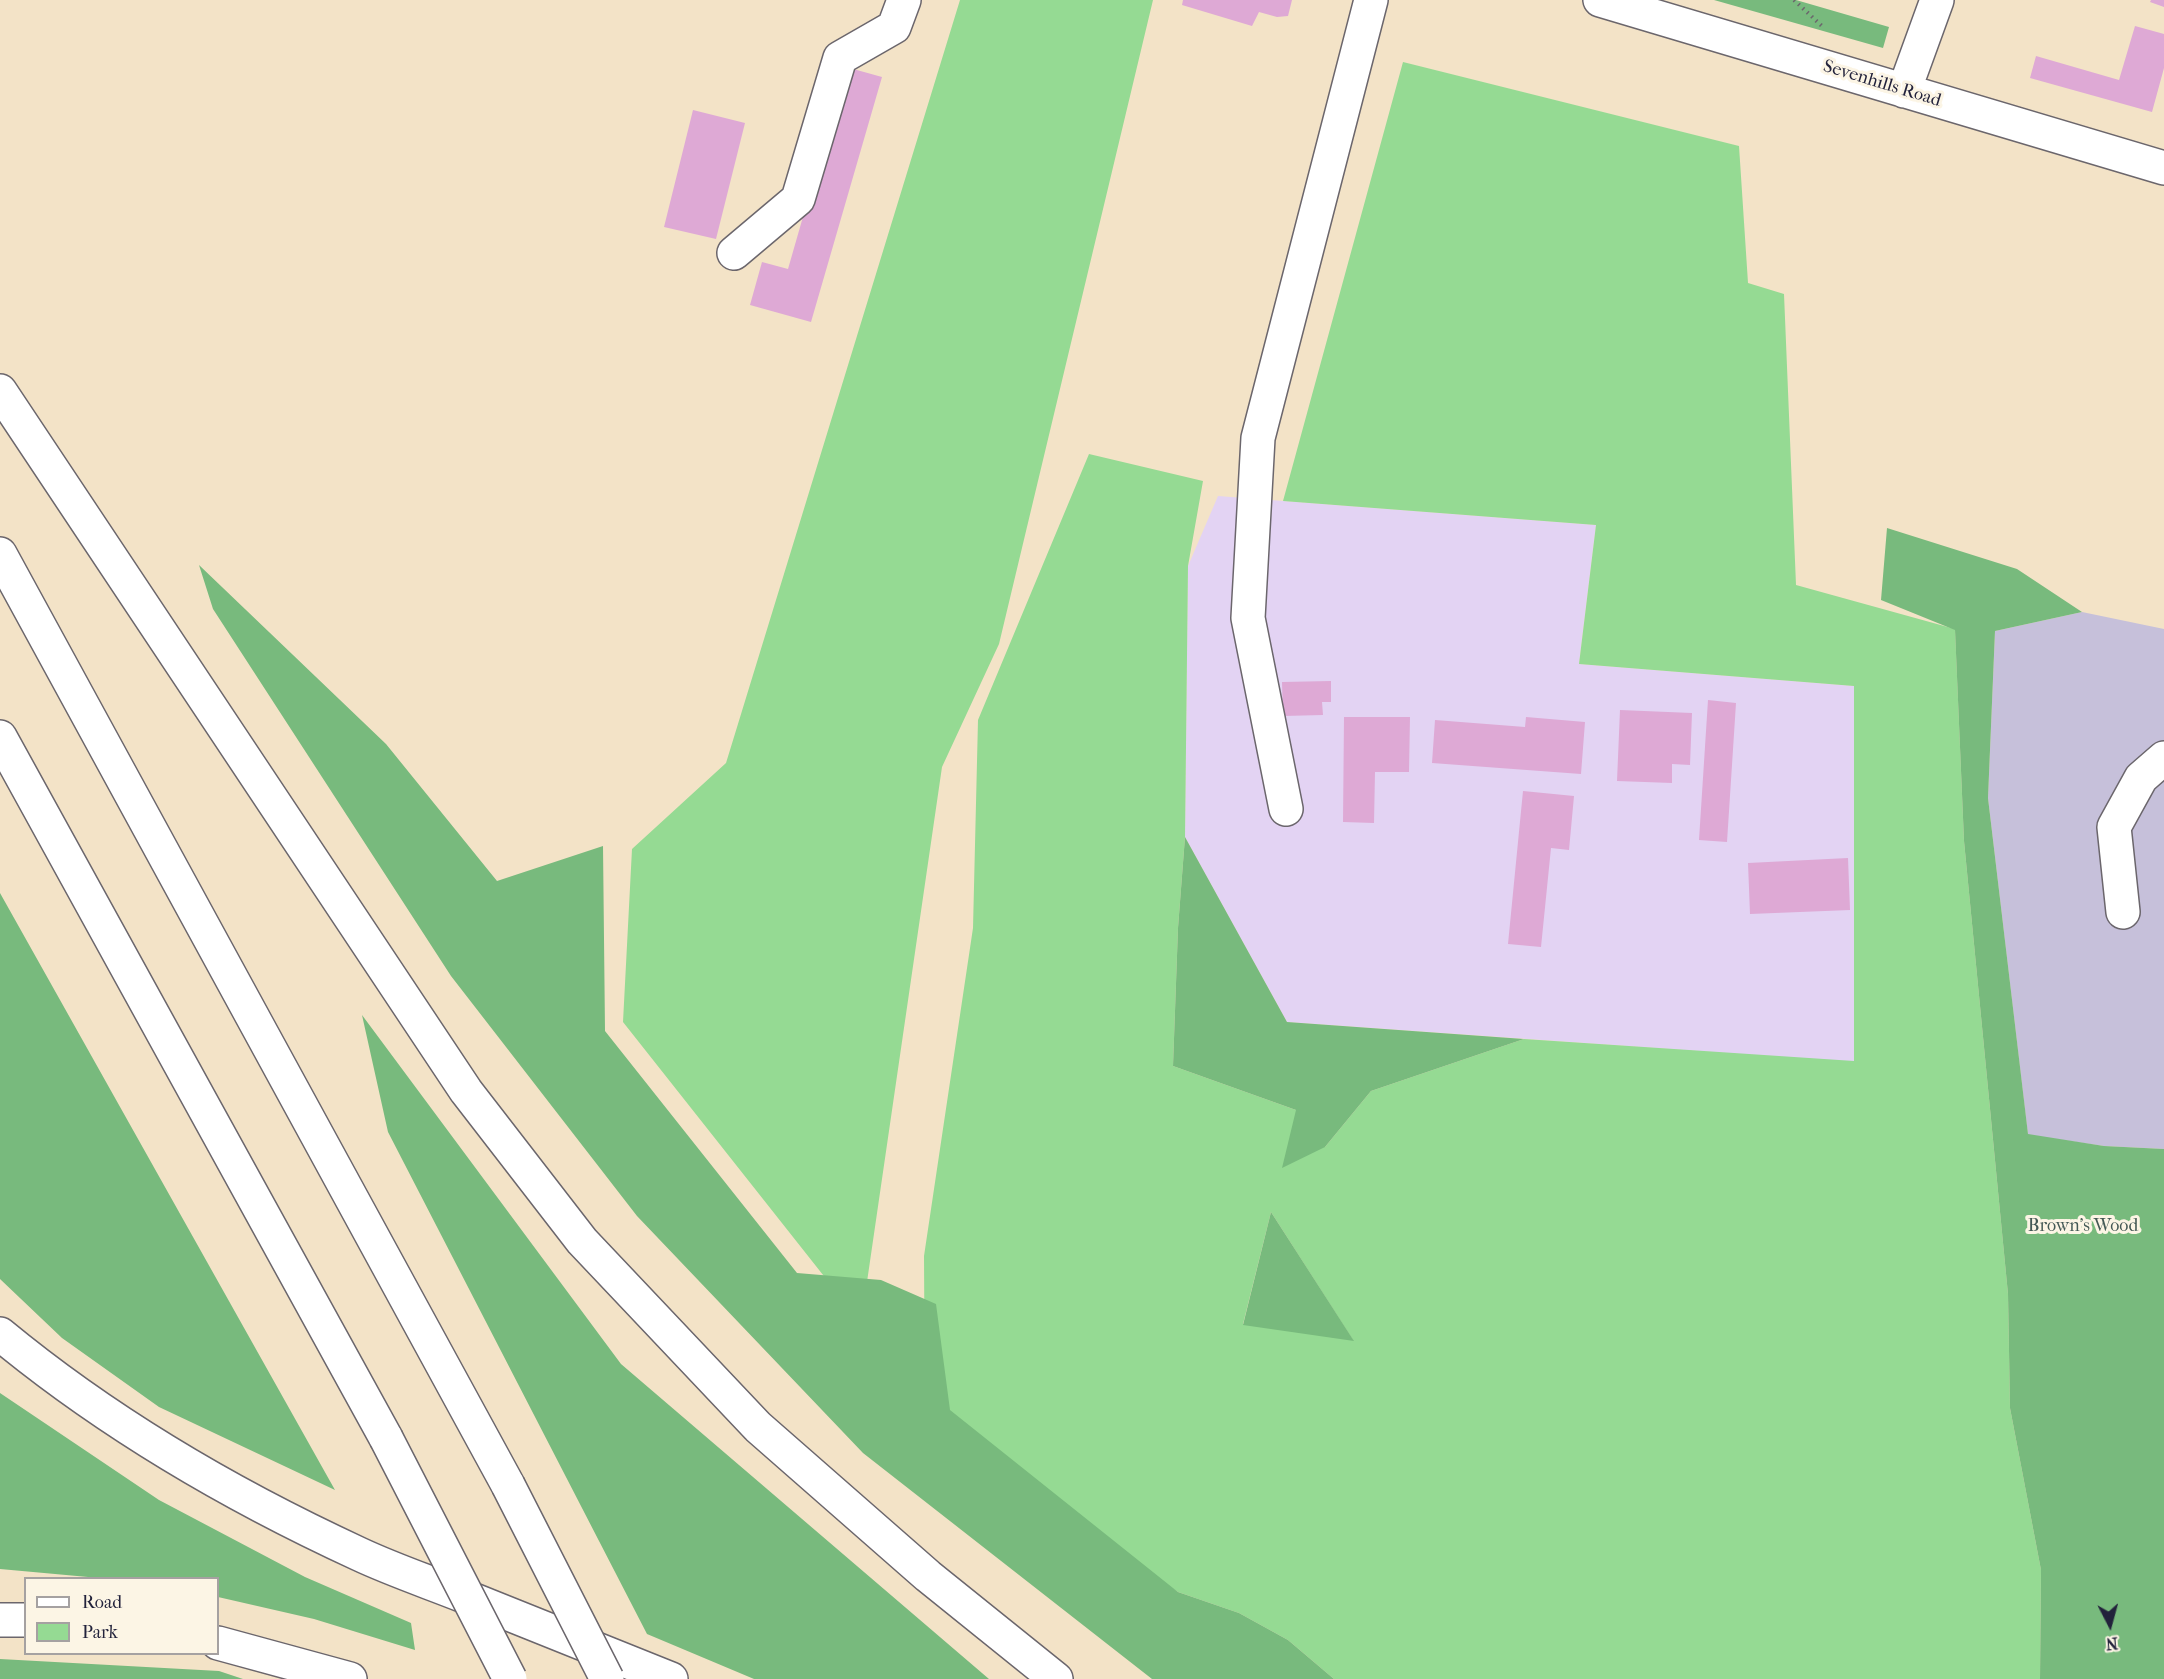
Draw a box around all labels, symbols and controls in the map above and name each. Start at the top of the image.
street label: Sevenhills Road [1821,56,1943,112]
park label: Brown's Wood [2028,1216,2138,1238]
legend [24,1577,219,1655]
text: Road [82,1592,122,1613]
north arrow [2080,1595,2140,1655]
text: Park [82,1622,118,1643]
text: N [2105,1633,2119,1653]

